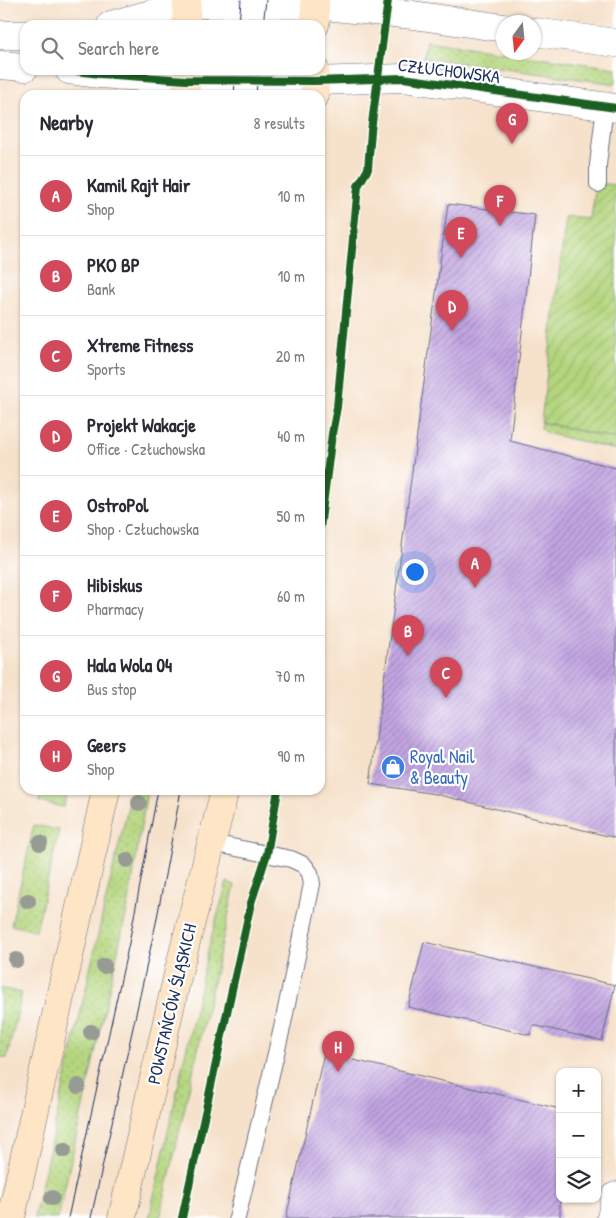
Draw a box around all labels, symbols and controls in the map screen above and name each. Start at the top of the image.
north arrow [496,15,541,60]
search box [20,20,325,75]
icon: search [38,34,66,62]
text: Search here [78,35,159,61]
street label: CZŁUCHOWSKA [396,52,502,89]
pin: G [496,103,528,144]
text: Nearby [40,108,93,137]
text: 8 results [253,112,305,134]
text: Kamil Rajt Hair [87,172,190,198]
text: A [52,185,60,207]
text: 10 m [277,185,305,207]
pin: F [484,185,516,226]
text: Shop [87,198,114,220]
pin: E [445,217,477,258]
text: PKO BP [87,252,140,278]
text: B [52,265,60,287]
text: 10 m [277,265,305,287]
text: Bank [87,278,115,300]
pin: D [436,290,468,331]
text: Xtreme Fitness [87,332,193,358]
text: C [52,345,60,367]
text: 20 m [276,345,305,367]
text: Sports [87,358,125,380]
text: Projekt Wakacje [87,412,196,438]
text: D [52,425,60,447]
text: 40 m [277,425,305,447]
text: Office · Człuchowska [87,438,205,460]
text: OstroPol [87,492,148,518]
text: E [52,505,60,527]
text: 50 m [277,505,305,527]
text: Shop · Człuchowska [87,518,199,540]
pin: A [459,547,491,588]
your location [402,559,428,585]
text: Hibiskus [87,572,142,598]
text: F [53,585,59,607]
text: 60 m [277,585,305,607]
text: Pharmacy [87,598,144,620]
pin: B [392,615,424,656]
text: Hala Wola 04 [87,652,172,678]
pin: C [430,657,462,698]
text: G [52,665,60,687]
text: 70 m [275,665,305,687]
text: Bus stop [87,678,136,700]
text: Geers [87,732,126,758]
place label: Royal Nail & Beauty [410,744,475,790]
text: H [52,745,60,767]
text: 90 m [277,745,305,767]
shop icon: Royal Nail & Beauty [380,754,406,780]
text: Shop [87,758,114,780]
street label: POWSTAŃCÓW ŚLĄSKICH [141,921,202,1087]
pin: H [322,1031,354,1072]
map controls [556,1068,601,1203]
button: + [556,1068,601,1113]
button: − [556,1113,601,1158]
button: layers [556,1158,601,1203]

